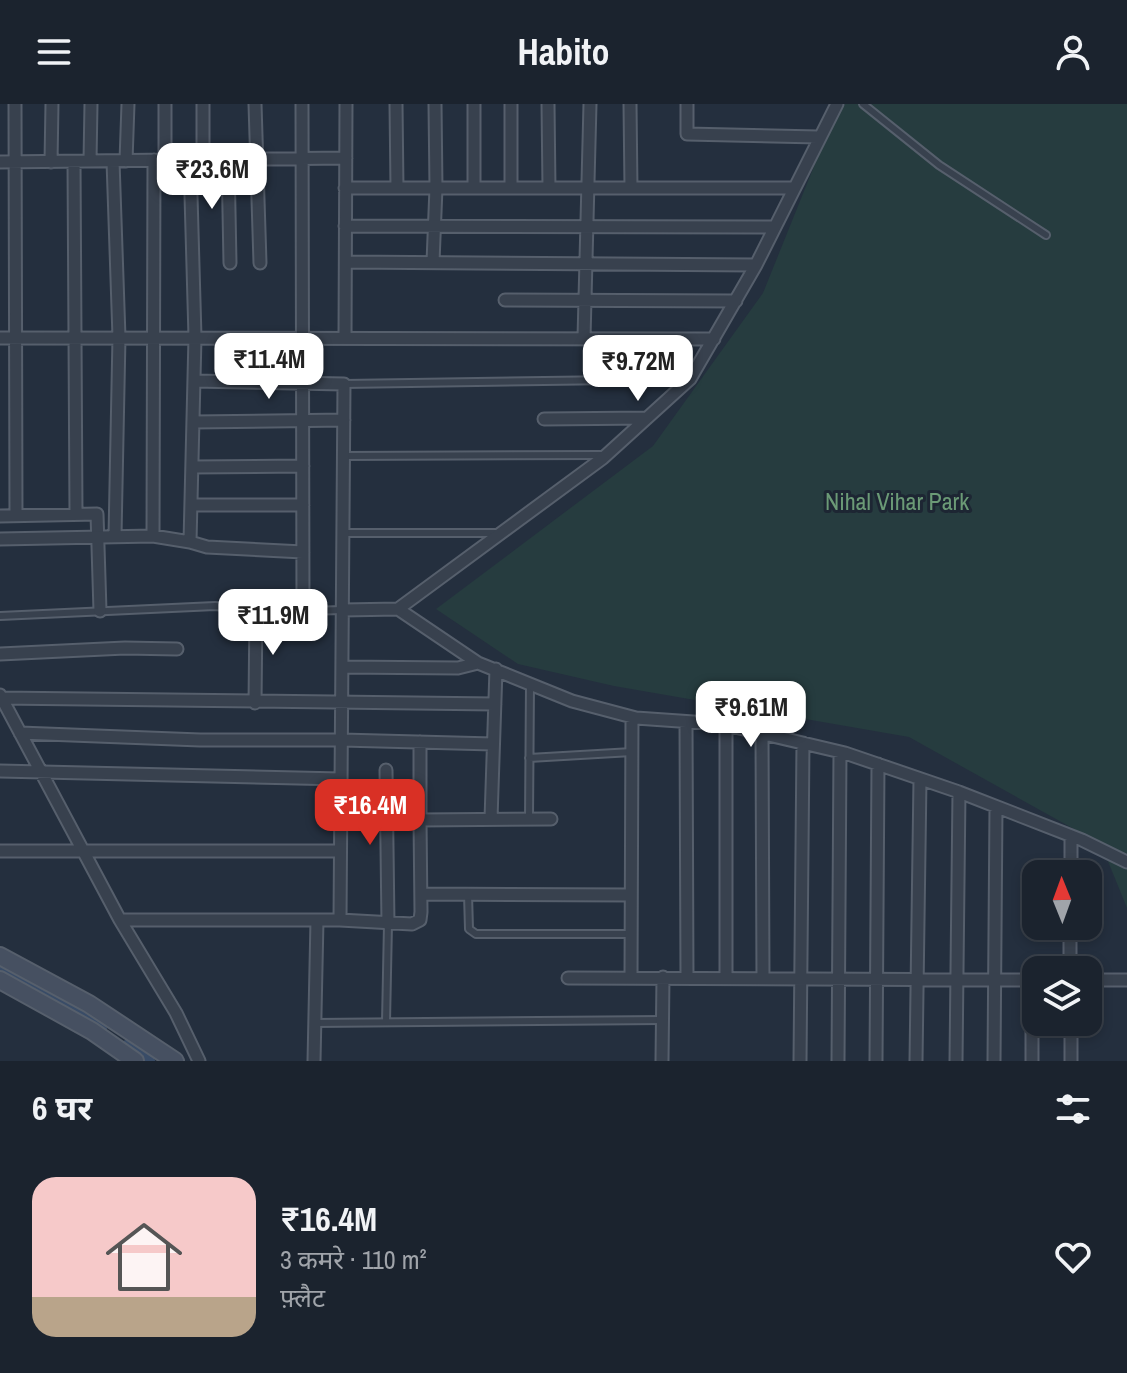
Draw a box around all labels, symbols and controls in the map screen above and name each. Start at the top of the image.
text: Habito [518,28,609,76]
icon: menu [32,30,76,74]
icon: person [1051,30,1095,74]
pin: ₹23.6M [147,143,277,211]
text: ₹23.6M [175,151,249,186]
pin: ₹11.4M [204,333,334,401]
pin: ₹9.72M [573,335,703,403]
text: ₹11.4M [232,341,306,376]
text: ₹9.72M [601,343,675,378]
park label: Nihal Vihar Park [825,485,969,517]
pin: ₹11.9M [208,589,338,657]
text: ₹11.9M [236,597,310,632]
pin: ₹9.61M [686,681,816,749]
text: ₹9.61M [714,689,788,724]
pin: ₹16.4M [305,779,435,847]
text: ₹16.4M [333,787,407,822]
north arrow [1022,860,1102,940]
map controls [1022,860,1102,1036]
button: layers [1022,956,1102,1036]
text: 6 घर [32,1085,92,1131]
icon: filters [1051,1087,1095,1131]
text: ₹16.4M [280,1196,377,1242]
icon: home [96,1209,192,1305]
icon: heart [1051,1235,1095,1279]
text: 3 कमरे · 110 m² [280,1242,427,1277]
text: फ़्लैट [280,1280,325,1315]

